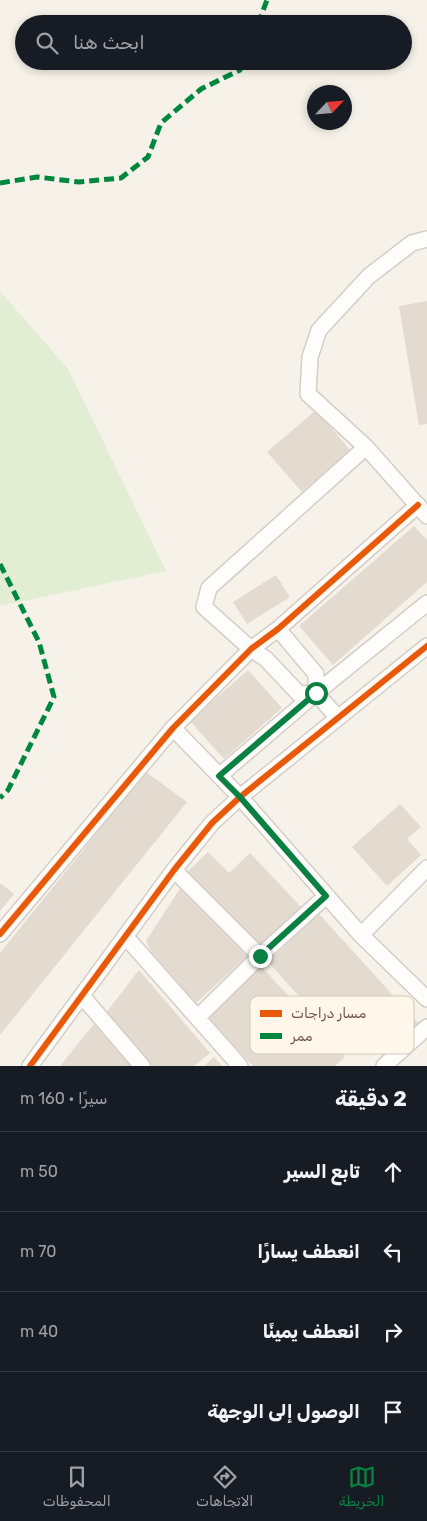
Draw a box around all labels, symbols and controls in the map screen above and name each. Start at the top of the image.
search box [15,15,412,70]
icon: search [33,29,61,57]
text: ابحث هنا [73,31,145,54]
north arrow [307,85,352,130]
route start [305,682,328,705]
route end [249,945,272,968]
legend [250,996,414,1054]
text: مسار دراجات [291,1005,366,1022]
text: ممر [290,1028,313,1045]
text: 2 دقيقة [335,1086,407,1111]
text: سيرًا · 160 m [20,1089,108,1108]
icon: ahead [379,1158,407,1186]
text: تابع السير [284,1160,360,1183]
text: 50 m [20,1162,58,1181]
icon: left [379,1238,407,1266]
text: انعطف يسارًا [257,1240,360,1263]
text: 70 m [20,1242,57,1261]
icon: right [379,1318,407,1346]
text: انعطف يمينًا [263,1320,360,1343]
text: 40 m [20,1322,58,1341]
icon: arrive [379,1398,407,1426]
text: الوصول إلى الوجهة [207,1400,360,1423]
tab: المحفوظات [43,1463,111,1510]
tab: الاتجاهات [196,1463,253,1510]
tab: الخريطة [339,1463,384,1510]

